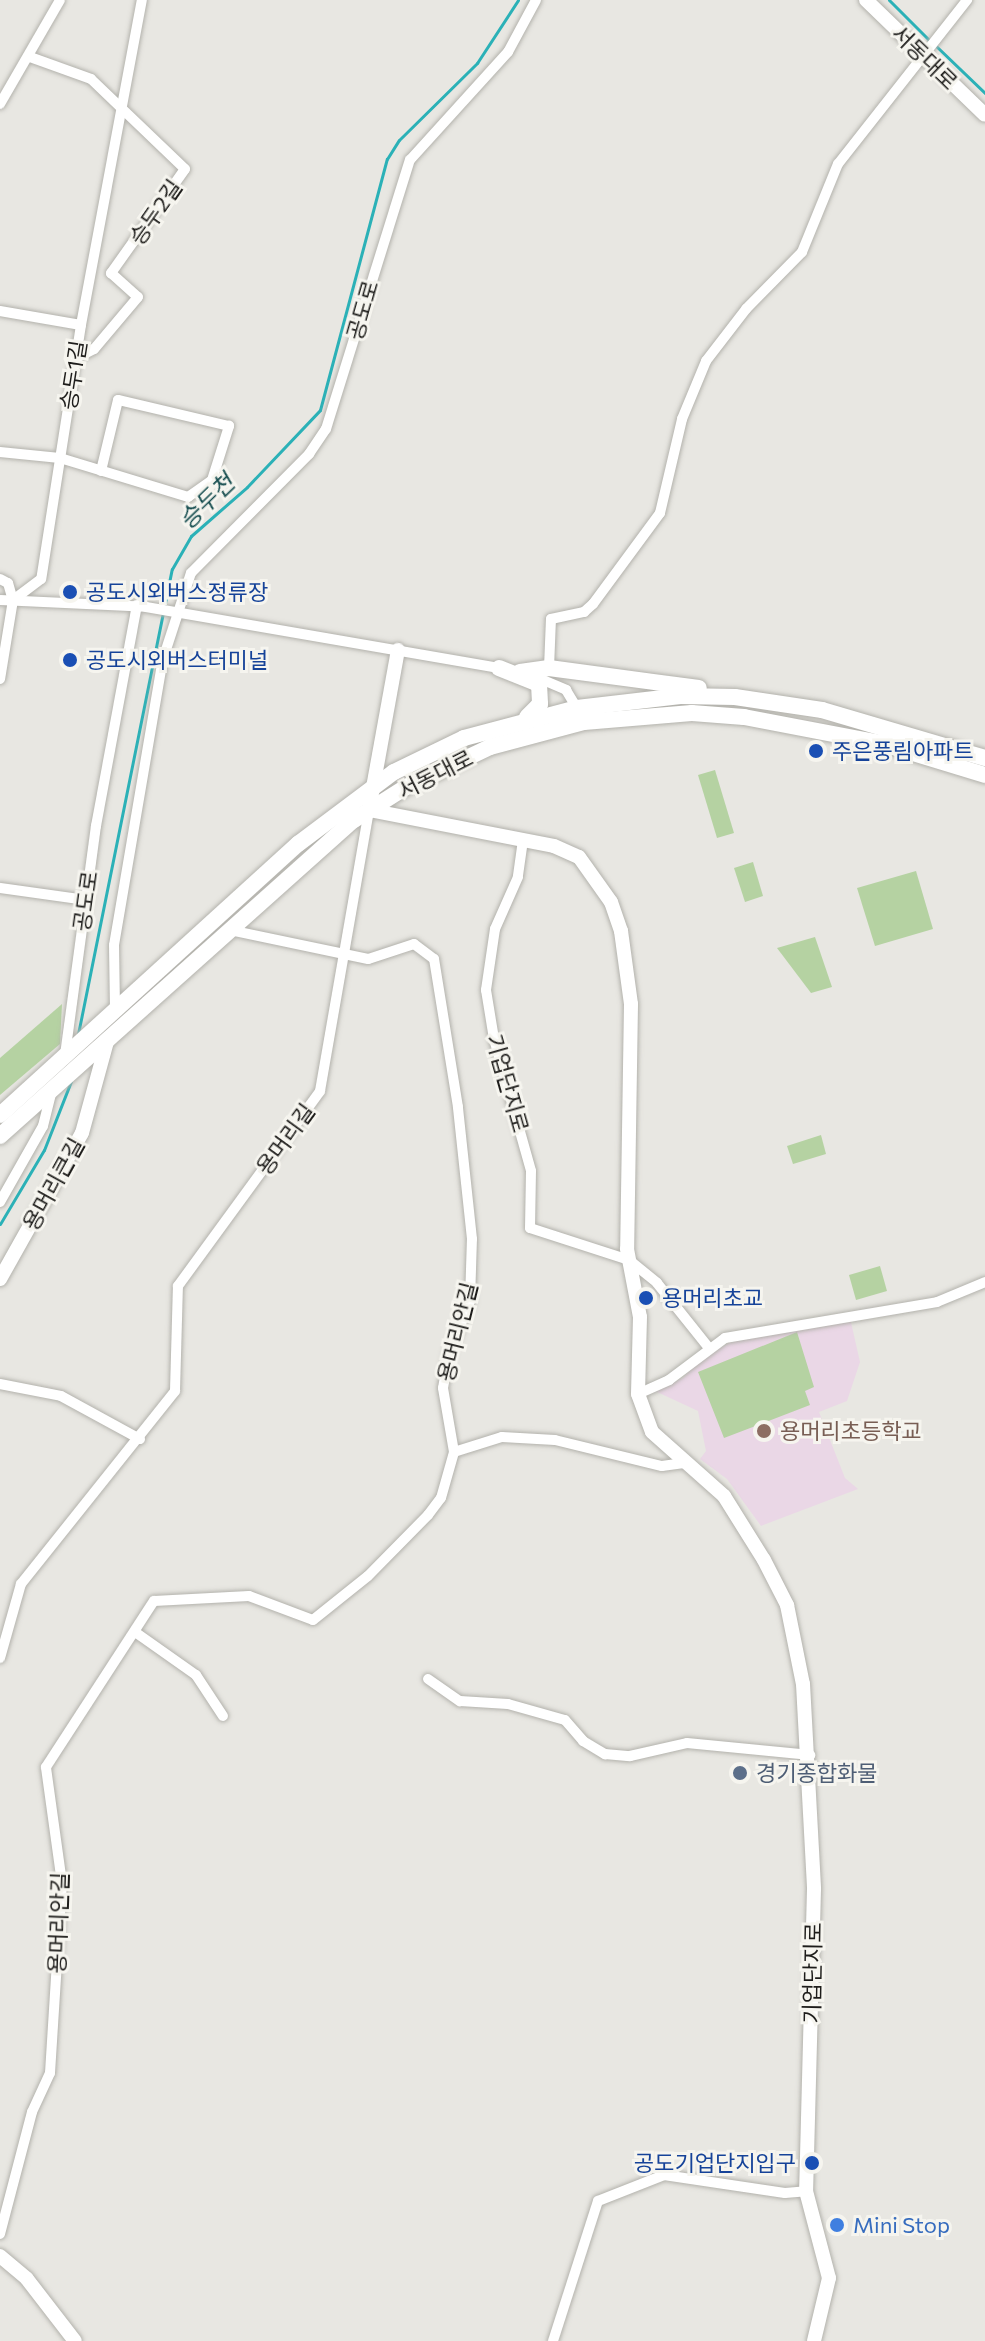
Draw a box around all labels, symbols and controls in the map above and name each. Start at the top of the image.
street label: 서동대로 [887,19,963,95]
street label: 승두2길 [123,175,187,249]
street label: 공도로 [341,277,383,343]
street label: 승두1길 [54,338,92,412]
water label: 승두천 [172,468,240,534]
place label: 공도시외버스정류장 [86,579,268,605]
marker: 공도시외버스정류장 [61,583,79,601]
place label: 공도시외버스터미널 [86,647,268,673]
marker: 공도시외버스터미널 [61,651,79,669]
place label: 주은풍림아파트 [832,738,974,764]
marker: 주은풍림아파트 [807,742,825,760]
street label: 서동대로 [393,744,477,804]
street label: 공도로 [68,869,102,933]
street label: 기업단지로 [481,1031,535,1135]
street label: 용머리길 [251,1098,319,1180]
street label: 용머리큰길 [17,1133,89,1235]
street label: 용머리안길 [432,1280,482,1384]
place label: 용머리초교 [662,1285,763,1311]
marker: 용머리초교 [637,1289,655,1307]
place label: 용머리초등학교 [780,1418,922,1444]
marker: 용머리초등학교 [755,1422,773,1440]
place label: 경기종합화물 [756,1760,877,1786]
marker: 경기종합화물 [731,1764,749,1782]
street label: 용머리안길 [43,1872,73,1974]
street label: 기업단지로 [798,1922,826,2024]
place label: 공도기업단지입구 [634,2150,796,2176]
marker: 공도기업단지입구 [803,2154,821,2172]
place label: Mini Stop [853,2212,950,2238]
marker: Mini Stop [828,2216,846,2234]

